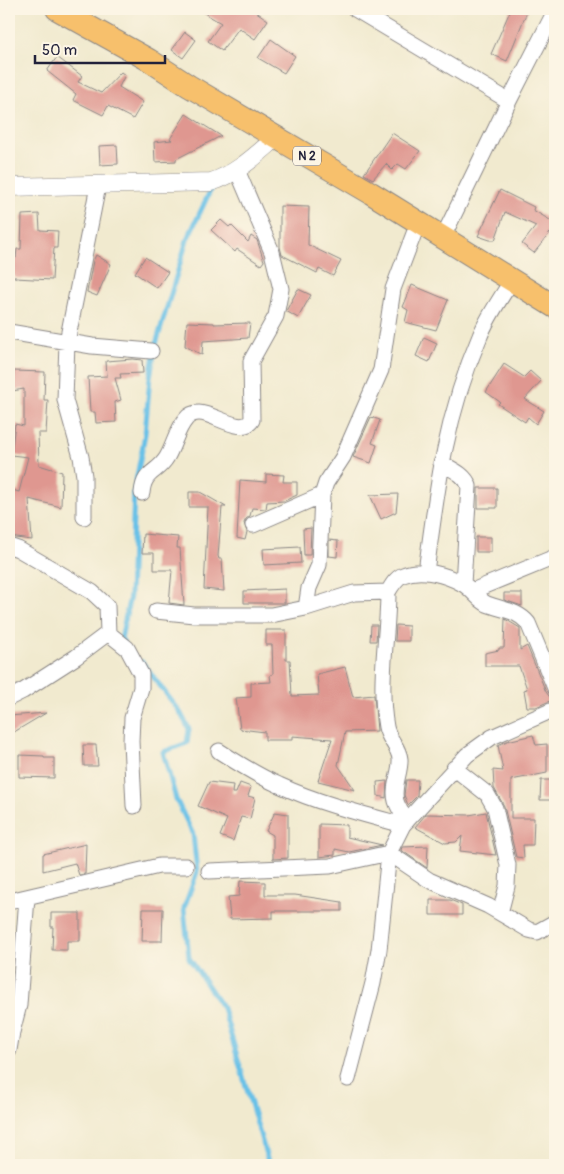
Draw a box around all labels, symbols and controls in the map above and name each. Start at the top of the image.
scale bar [35,32,165,64]
text: 50 m [42,41,77,60]
road number: N 2 [293,146,321,166]

